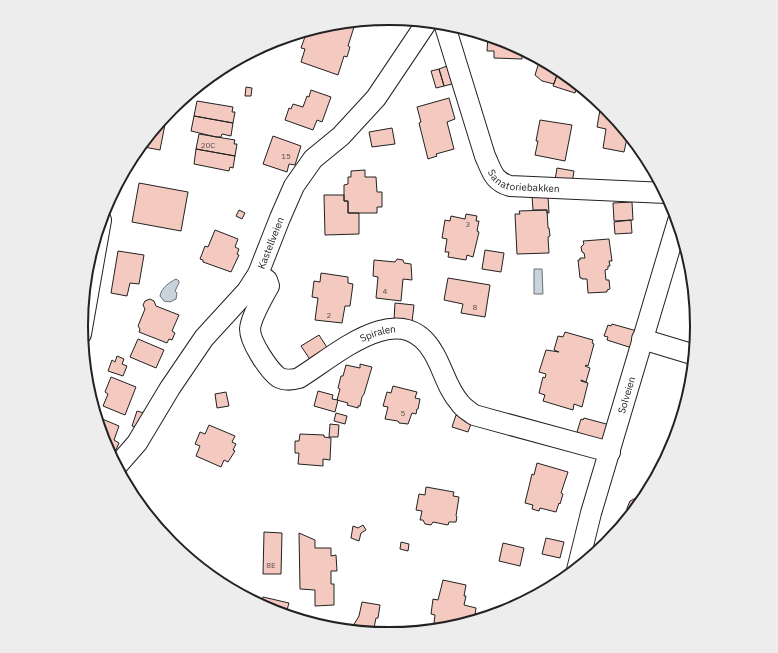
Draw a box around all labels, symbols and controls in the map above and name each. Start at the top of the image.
house number: 20C [201,140,215,150]
house number: 15 [281,151,291,161]
street label: Sanatoriebakken [485,167,560,195]
street label: Kastellveien [255,215,287,271]
house number: 3 [466,219,471,229]
house number: 4 [383,286,388,296]
house number: 8 [473,302,478,312]
house number: 2 [327,310,332,320]
street label: Spiralen [358,322,396,345]
street label: Solveien [615,375,638,415]
house number: 5 [401,408,406,418]
house number: 8E [266,560,276,570]

